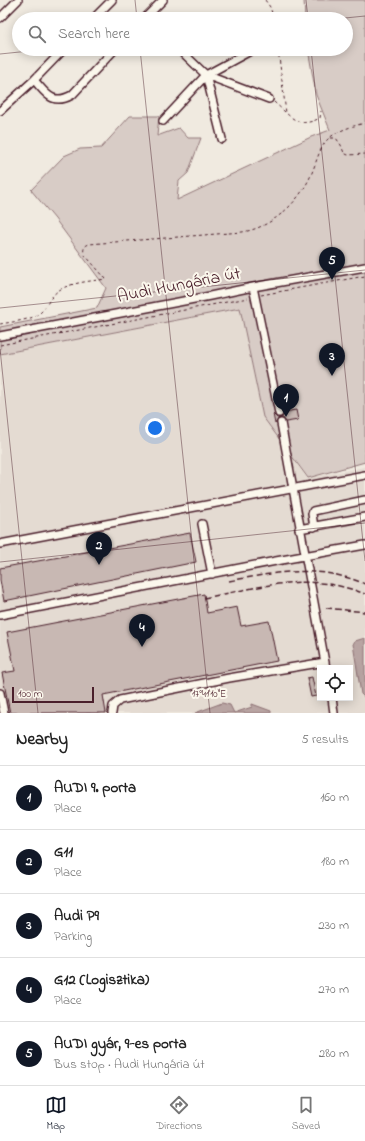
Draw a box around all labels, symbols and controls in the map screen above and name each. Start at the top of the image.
search box [12,12,353,56]
icon: search [26,23,48,45]
text: Search here [58,23,130,45]
pin: 5 [319,247,345,280]
street label: Audi Hungária út [115,261,243,312]
pin: 3 [319,343,345,376]
pin: 1 [273,384,299,417]
your location [145,418,165,438]
pin: 2 [86,532,112,565]
pin: 4 [129,614,155,647]
map controls [317,665,353,701]
button: locate [317,665,353,701]
scale bar [12,685,94,704]
text: 100 m [18,686,42,702]
text: 17°41'10"E [192,687,226,702]
text: Nearby [16,727,68,752]
text: 5 results [301,730,349,749]
text: AUDI 9. porta [54,777,136,799]
text: 1 [27,788,31,807]
text: 160 m [320,788,349,807]
text: Place [54,799,82,818]
text: G11 [54,841,73,863]
text: 2 [26,852,32,871]
text: 180 m [321,852,349,871]
text: Place [54,863,82,882]
text: Audi P9 [54,905,99,927]
text: 3 [26,916,32,935]
text: 230 m [318,916,349,935]
text: Parking [54,927,92,946]
text: G12 (Logisztika) [54,969,149,991]
text: 4 [26,980,32,999]
text: 270 m [318,980,349,999]
text: Place [54,991,82,1010]
text: AUDI gyár, 9-es porta [54,1033,187,1055]
text: 5 [25,1044,33,1063]
text: 280 m [319,1044,349,1063]
text: Bus stop · Audi Hungária út [54,1055,205,1074]
tab: Map [45,1094,67,1134]
tab: Directions [156,1094,202,1134]
tab: Saved [292,1094,320,1134]

